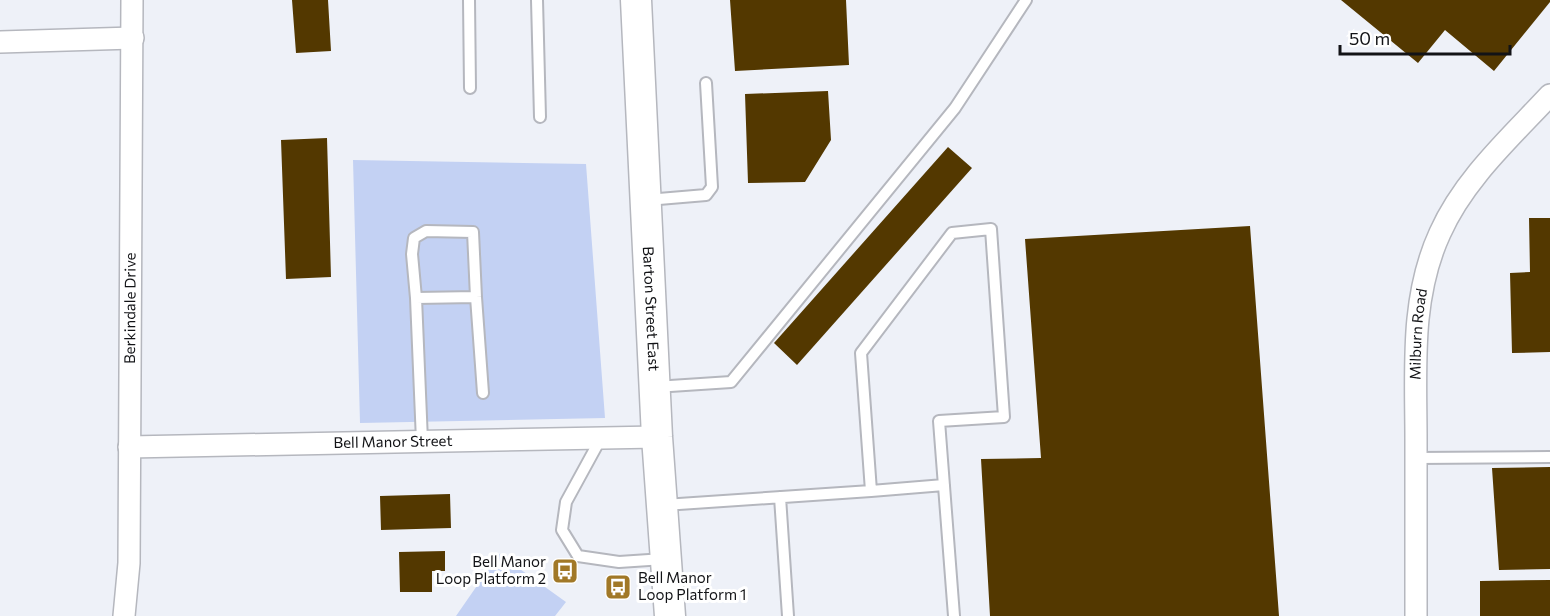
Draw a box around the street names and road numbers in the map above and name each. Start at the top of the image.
street label: Barton Street East [640,246,664,371]
street label: Berkindale Drive [120,252,139,364]
street label: Milburn Road [1405,287,1430,380]
street label: Bell Manor Street [333,431,453,451]

